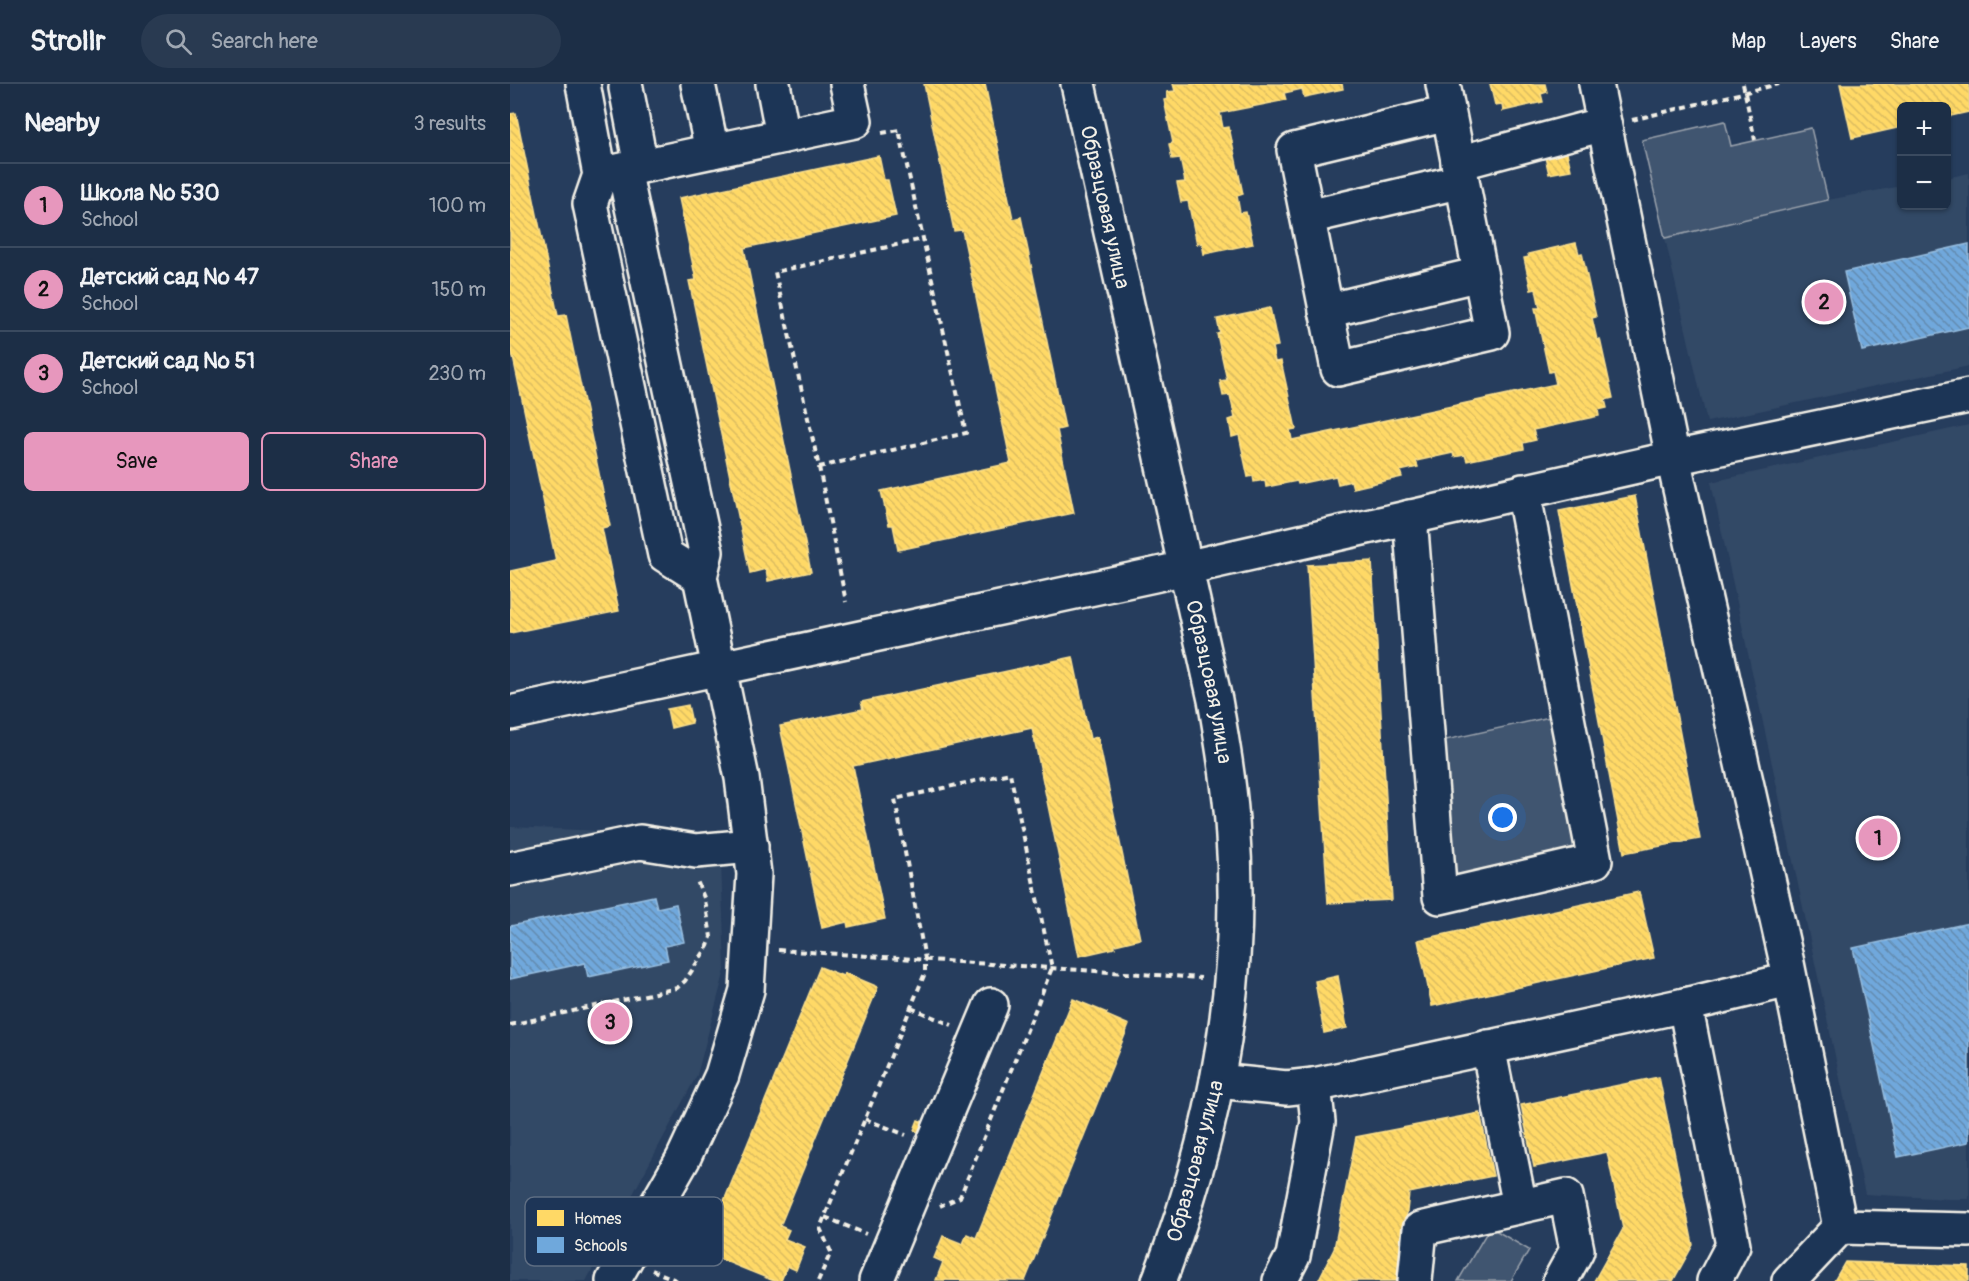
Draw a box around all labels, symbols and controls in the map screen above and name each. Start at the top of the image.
search box [141,14,561,68]
text: Strollr [30,24,105,59]
icon: search [162,25,195,58]
text: Search here [210,27,318,55]
text: Map [1731,28,1766,55]
text: Layers [1799,28,1857,55]
text: Share [1890,28,1939,55]
map controls [1897,102,1951,210]
button: + [1897,102,1951,156]
text: Nearby [24,107,100,139]
text: 3 results [414,111,486,136]
street label: Образцовая улица [1074,123,1136,291]
button: − [1897,156,1951,210]
text: Школа № 530 [81,179,219,207]
text: 1 [40,193,47,218]
text: 100 m [429,193,486,218]
text: School [81,207,138,232]
text: Детский сад № 47 [81,263,259,291]
text: 2 [38,277,49,302]
text: 150 m [432,277,486,302]
pin: 2 [1804,280,1844,324]
text: School [81,291,138,316]
text: Детский сад № 51 [81,347,255,375]
text: 3 [38,361,49,386]
text: 230 m [429,361,486,386]
text: School [81,375,138,400]
button: Save [24,432,249,491]
button: Share [261,432,486,491]
street label: Образцовая улица [1179,597,1238,765]
your location [1488,803,1517,832]
pin: 1 [1858,816,1898,861]
pin: 3 [590,1000,630,1044]
street label: Образцовая улица [1161,1077,1230,1245]
legend [525,1197,723,1266]
text: Homes [574,1209,622,1229]
text: Schools [574,1236,627,1256]

